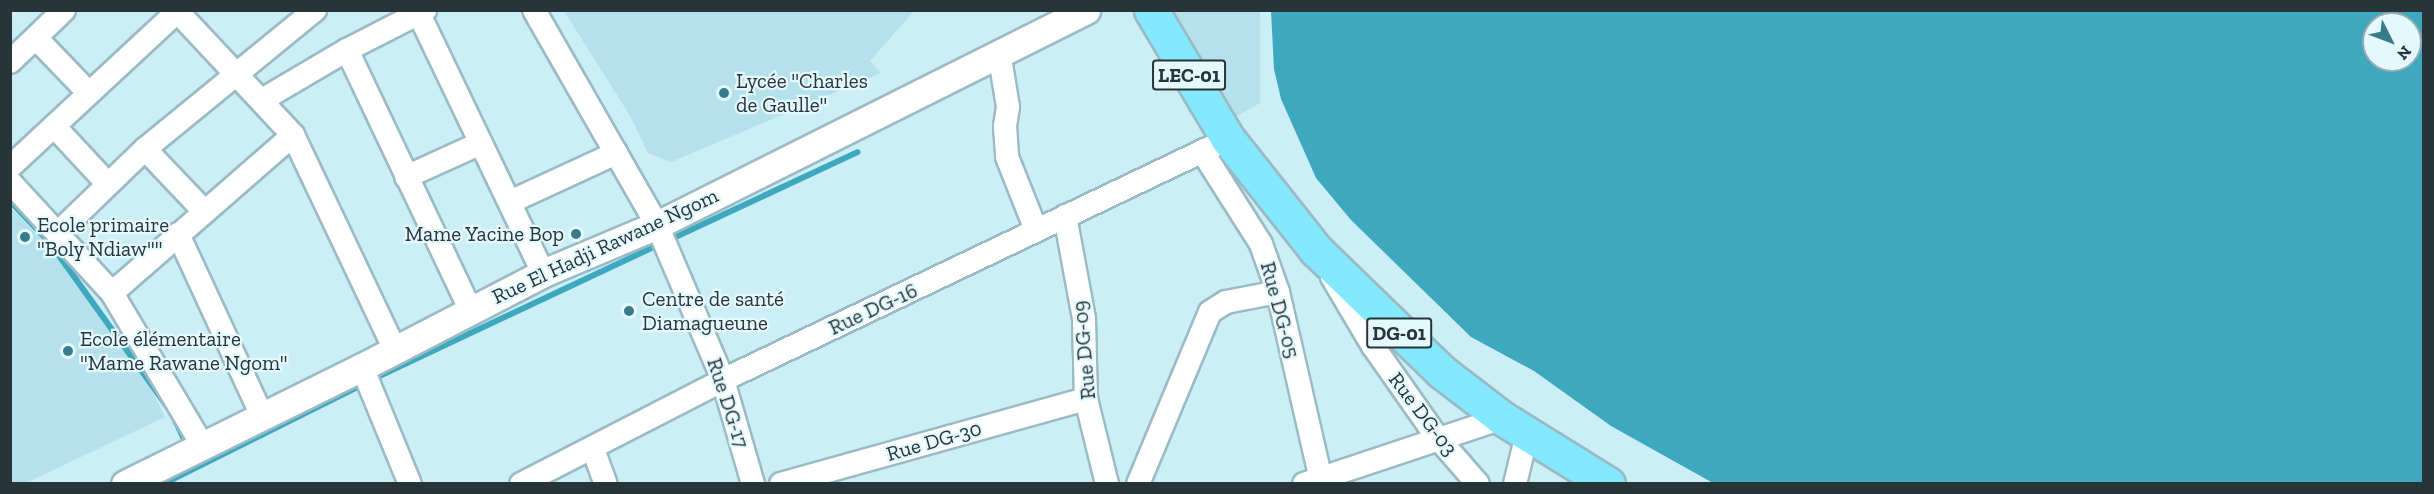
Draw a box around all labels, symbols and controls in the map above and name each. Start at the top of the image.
north arrow [2362,12,2422,72]
text: N [2393,42,2415,64]
road number: LEC-01 [1152,58,1226,92]
place label: Lycée "Charles de Gaulle" [736,68,868,118]
marker: Lycée "Charles de Gaulle" [717,86,731,100]
street label: Rue El Hadji Rawane Ngom [488,183,722,309]
place label: Ecole primaire "Boly Ndiaw"" [37,212,169,262]
place label: Mame Yacine Bop [404,221,564,247]
marker: Mame Yacine Bop [569,227,583,241]
marker: Ecole primaire "Boly Ndiaw"" [18,230,32,244]
street label: Rue DG-05 [1255,259,1305,361]
street label: Rue DG-16 [825,278,921,340]
place label: Centre de santé Diamagueune [642,286,784,336]
street label: Rue DG-09 [1067,299,1101,401]
marker: Centre de santé Diamagueune [620,302,638,320]
road number: DG-01 [1366,316,1432,350]
place label: Ecole élémentaire "Mame Rawane Ngom" [80,326,288,376]
marker: Ecole élémentaire "Mame Rawane Ngom" [61,344,75,358]
street label: Rue DG-17 [702,355,754,451]
street label: Rue DG-03 [1383,367,1463,461]
street label: Rue DG-30 [883,415,985,467]

